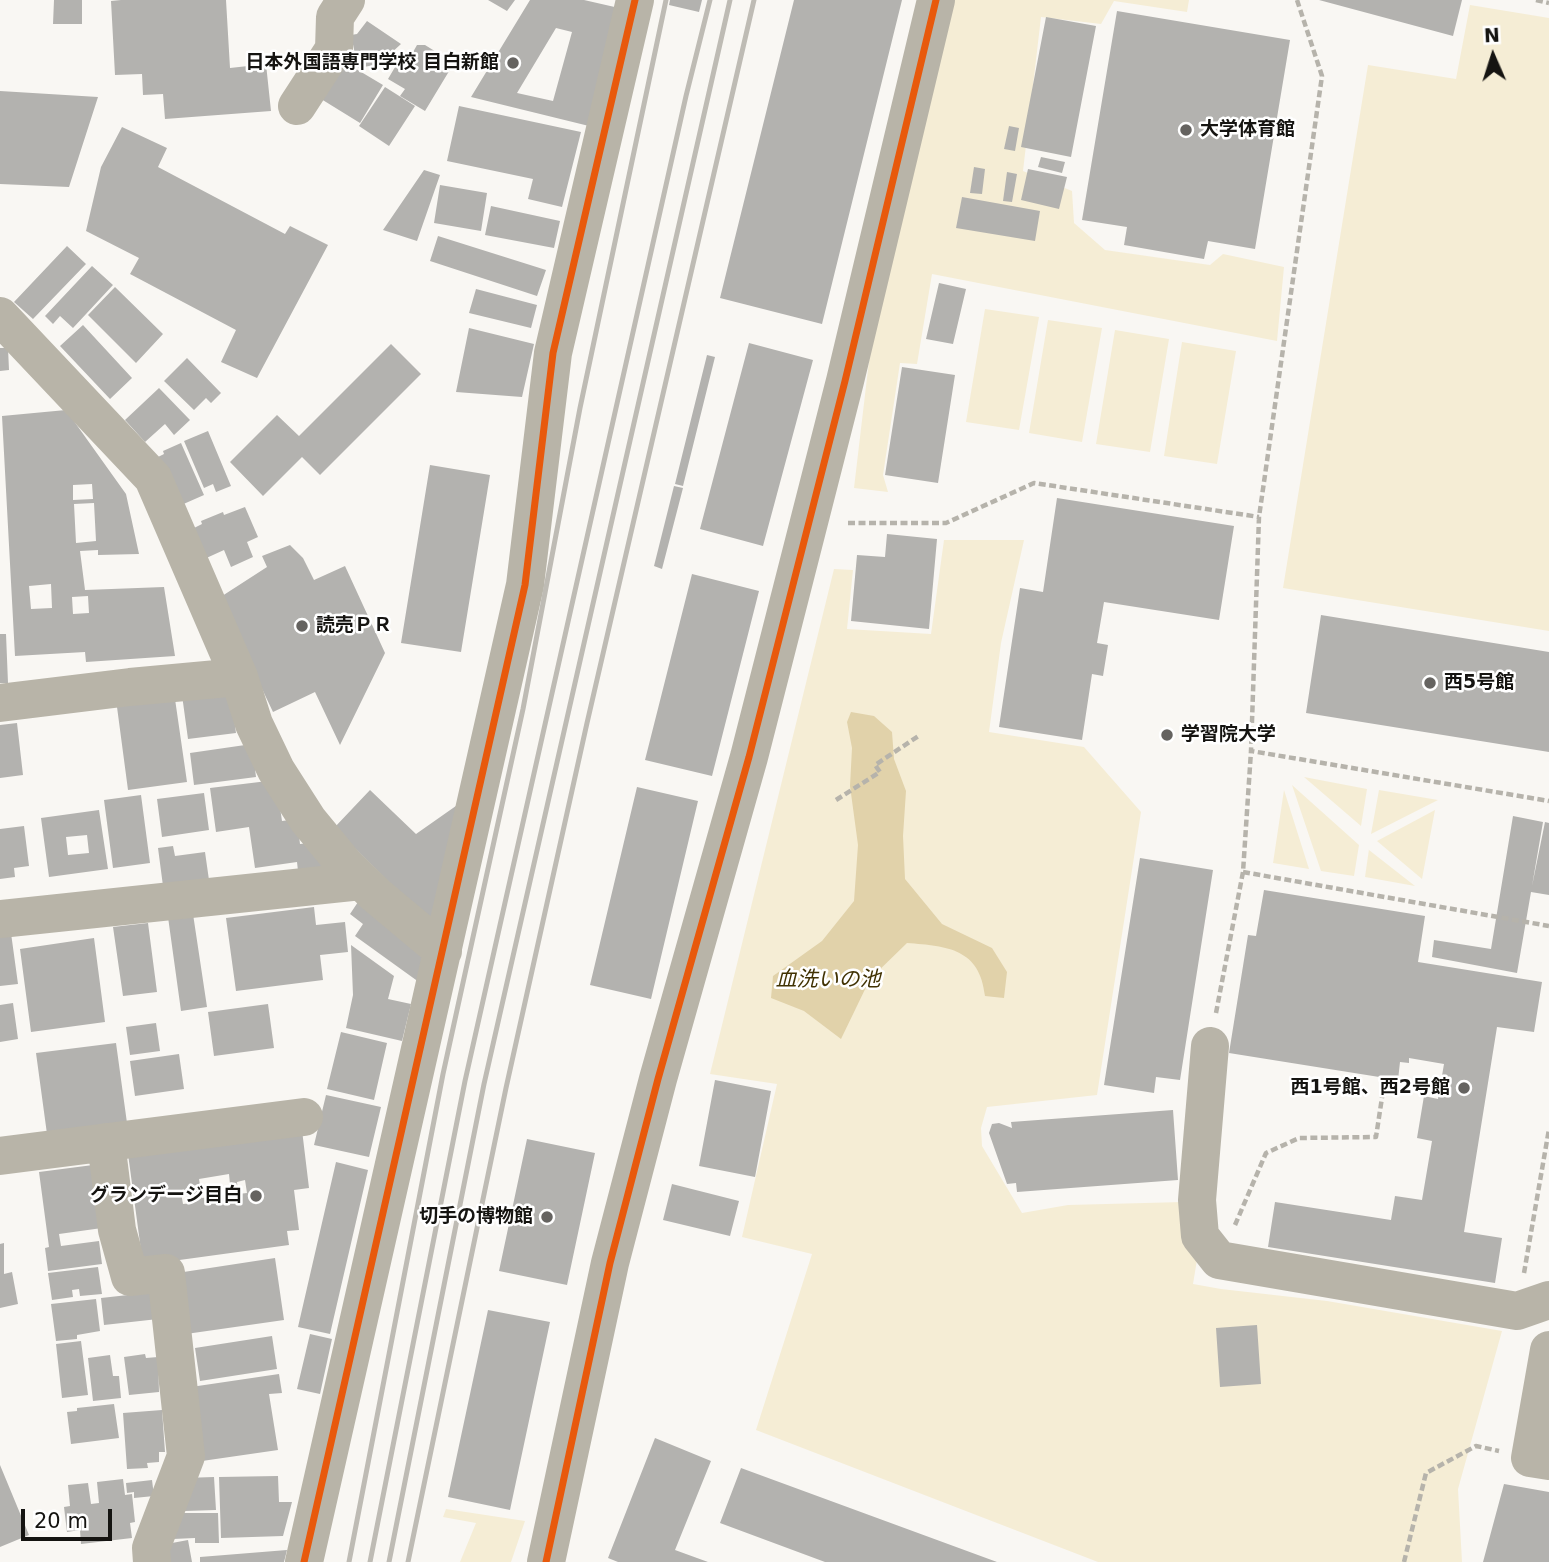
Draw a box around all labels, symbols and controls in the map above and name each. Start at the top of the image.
north arrow [1458,21,1528,91]
text: N [1483,24,1500,46]
place label: 日本外国語専門学校 目白新館 [245,52,499,74]
marker: 日本外国語専門学校 目白新館 [505,55,521,71]
place label: 大学体育館 [1200,119,1295,141]
marker: 大学体育館 [1178,122,1194,138]
place label: 読売ＰＲ [316,615,392,637]
marker: 読売ＰＲ [294,618,310,634]
place label: 西5号館 [1444,672,1514,694]
marker: 西5号館 [1422,675,1438,691]
place label: 学習院大学 [1181,724,1276,746]
marker: 学習院大学 [1159,727,1175,743]
water label: 血洗いの池 [776,968,880,994]
place label: 西1号館、西2号館 [1291,1077,1450,1099]
marker: 西1号館、西2号館 [1456,1080,1472,1096]
place label: グランデージ目白 [90,1185,242,1207]
marker: グランデージ目白 [248,1188,264,1204]
place label: 切手の博物館 [419,1206,533,1228]
marker: 切手の博物館 [539,1209,555,1225]
scale bar [24,1496,116,1540]
text: 20 m [34,1509,88,1533]

